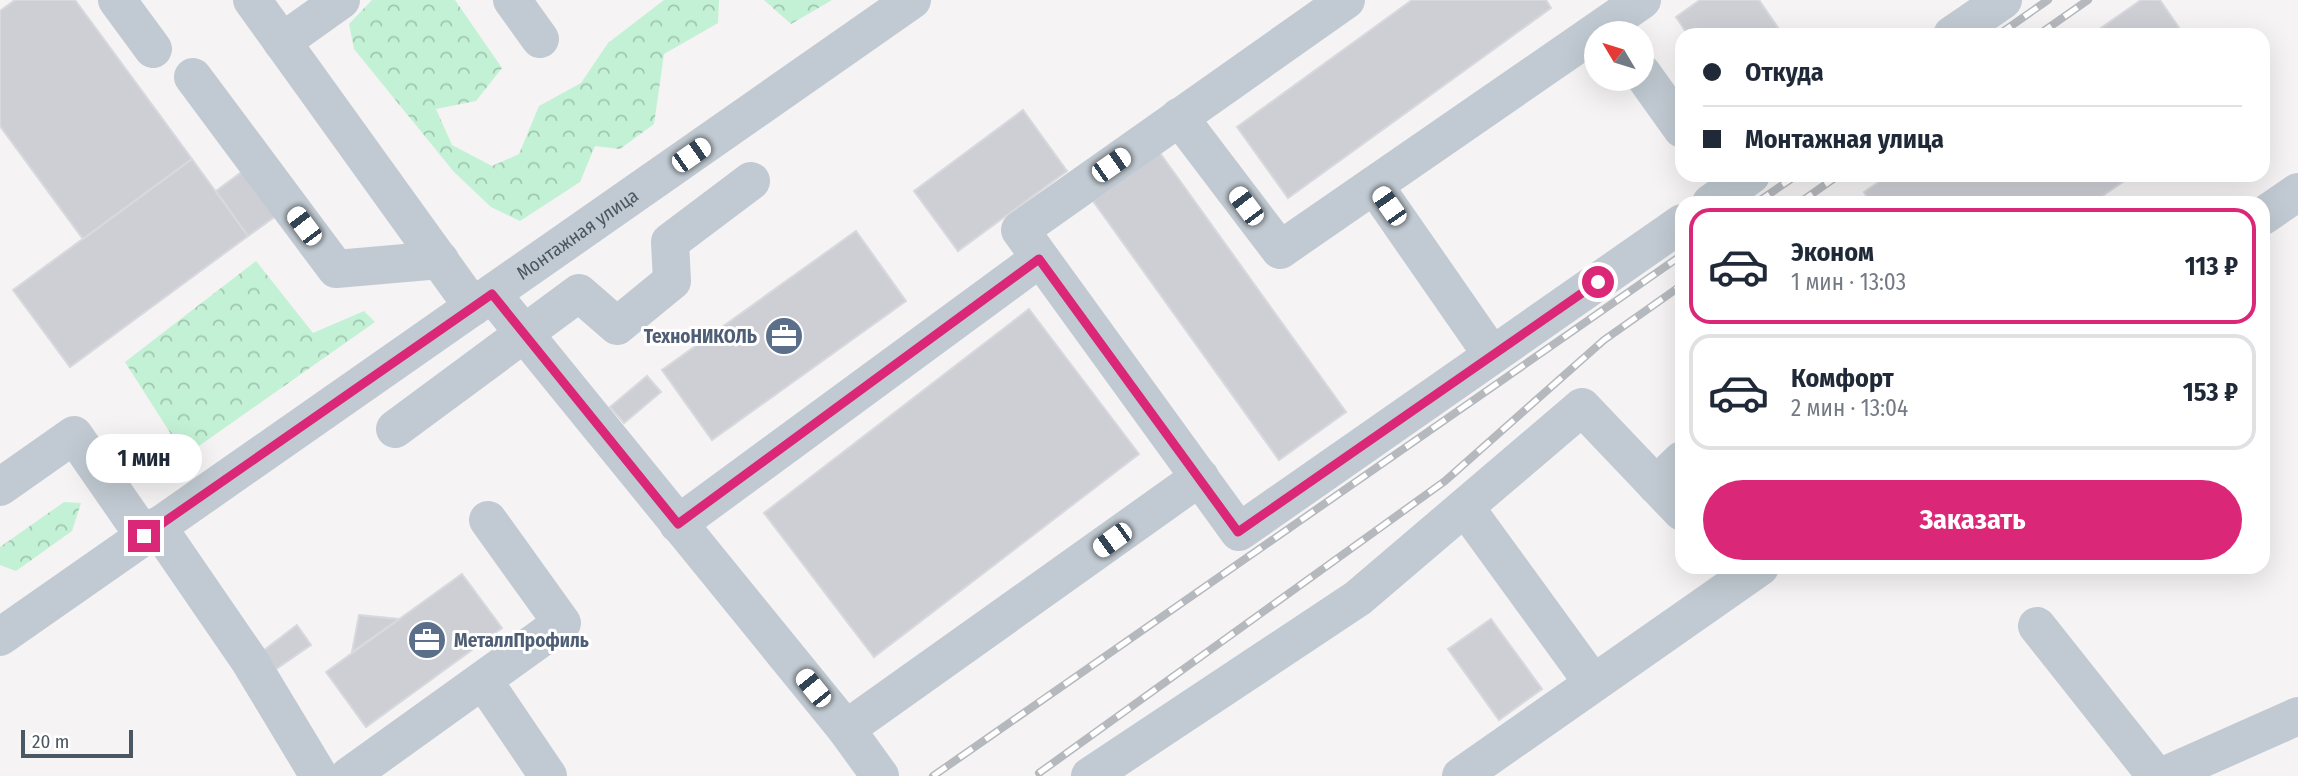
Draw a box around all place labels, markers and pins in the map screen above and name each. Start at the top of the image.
office icon: ТехноНИКОЛЬ [763,315,805,357]
place label: ТехноНИКОЛЬ [644,325,758,348]
office icon: МеталлПрофиль [406,619,448,661]
place label: МеталлПрофиль [454,629,589,652]

